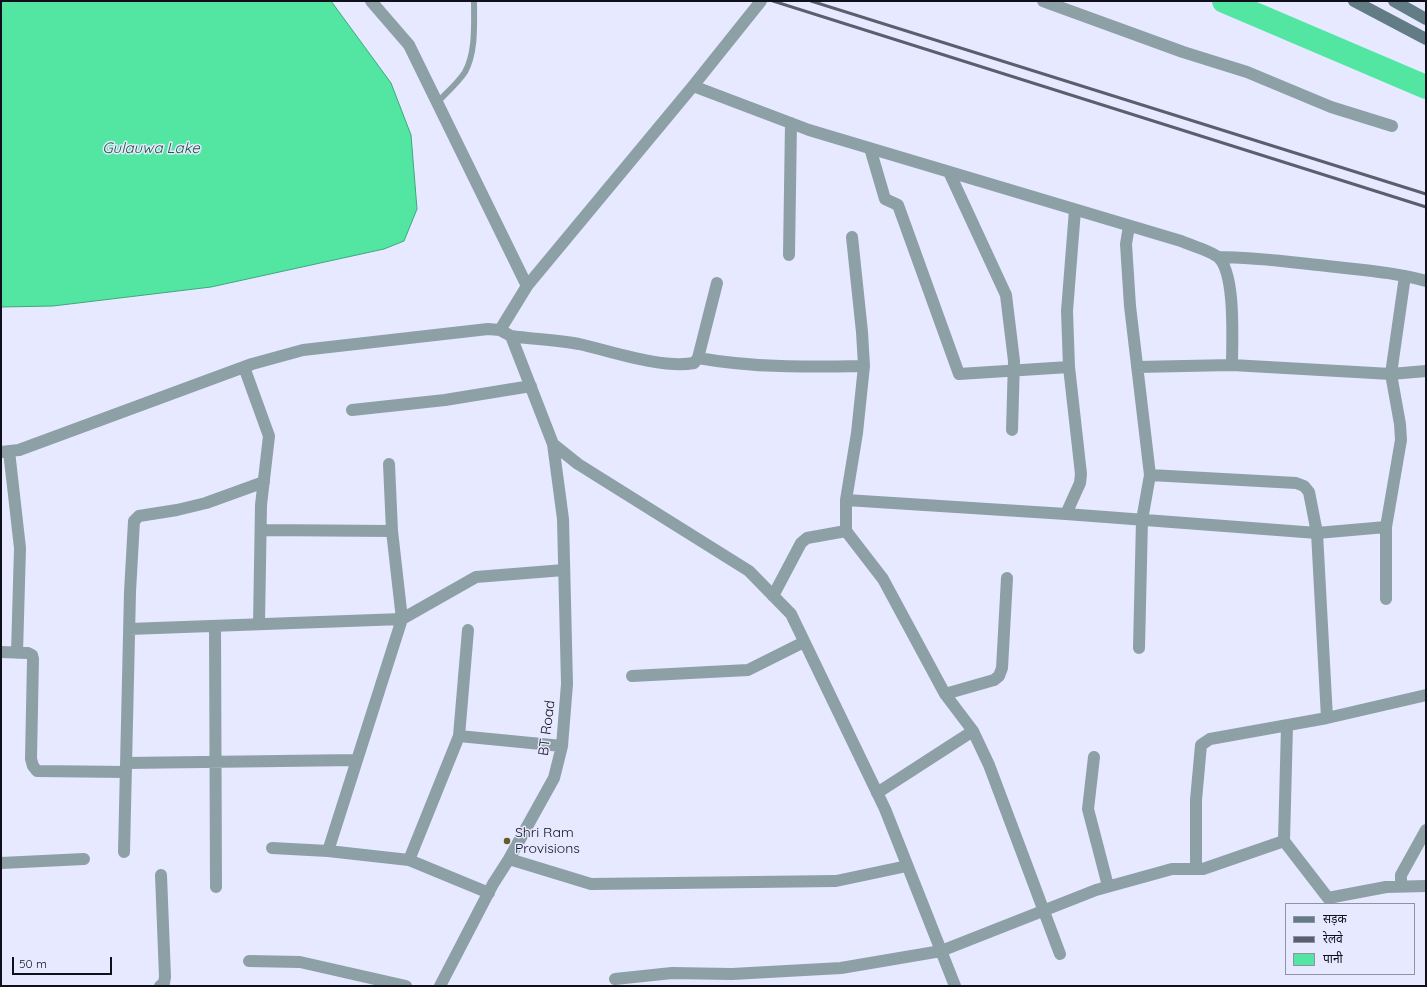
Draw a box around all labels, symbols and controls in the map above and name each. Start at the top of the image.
water label: Gulauwa Lake [102,139,200,157]
street label: BT Road [535,699,559,757]
place label: Shri Ram Provisions [515,825,580,858]
marker: Shri Ram Provisions [502,836,512,846]
legend [1285,903,1415,975]
text: सड़क [1323,911,1347,926]
text: रेलवे [1323,931,1343,946]
scale bar [14,949,114,975]
text: पानी [1323,951,1343,966]
text: 50 m [19,956,47,971]

